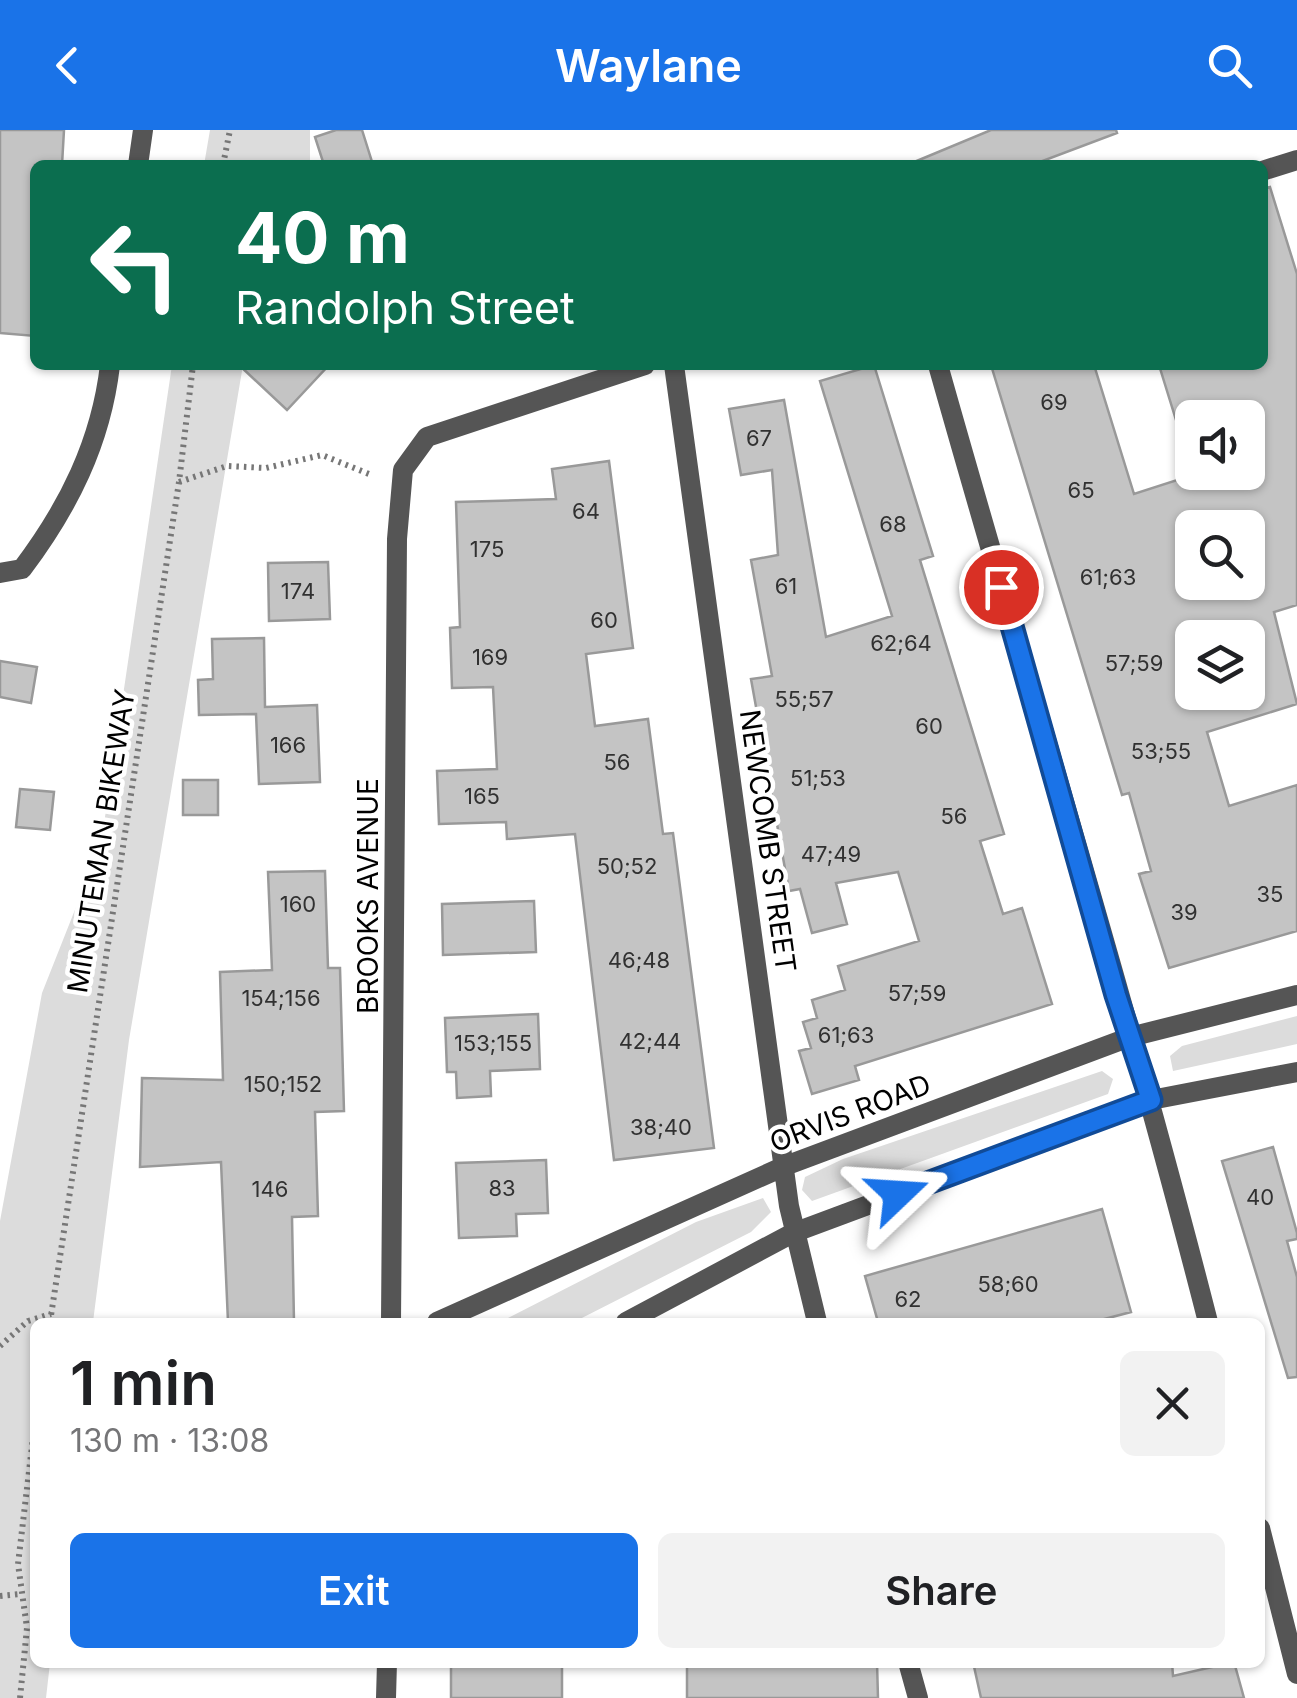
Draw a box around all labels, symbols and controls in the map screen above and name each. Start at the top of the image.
icon: back [40,38,95,93]
text: Waylane [555,38,742,93]
icon: search [1202,38,1257,93]
text: 40 m [235,195,410,280]
icon: left [70,200,200,330]
text: Randolph Street [235,280,575,335]
house number: 69 [1040,389,1068,415]
map controls [1175,400,1265,710]
button: sound [1175,400,1265,490]
house number: 67 [746,425,772,451]
house number: 65 [1067,477,1095,503]
house number: 64 [572,498,600,524]
button: search [1175,510,1265,600]
house number: 68 [879,511,907,537]
house number: 175 [470,536,504,562]
pin [959,545,1044,630]
icon: arrive [974,560,1029,615]
house number: 61;63 [1080,564,1136,590]
house number: 61 [775,573,797,599]
house number: 174 [281,578,315,604]
house number: 60 [590,607,618,633]
button: layers [1175,620,1265,710]
house number: 62;64 [870,630,932,656]
house number: 169 [472,644,508,670]
house number: 57;59 [1105,650,1163,676]
house number: 55;57 [774,686,834,712]
street label: MINUTEMAN BIKEWAY [60,687,142,995]
street label: NEWCOMB STREET [733,708,803,974]
house number: 60 [915,713,943,739]
house number: 166 [270,732,306,758]
house number: 53;55 [1131,738,1191,764]
house number: 56 [603,749,631,775]
house number: 51;53 [790,765,846,791]
street label: BROOKS AVENUE [351,778,385,1014]
house number: 165 [464,783,500,809]
house number: 56 [940,803,968,829]
house number: 47;49 [801,841,861,867]
house number: 50;52 [597,853,657,879]
house number: 35 [1257,881,1283,907]
house number: 160 [280,891,316,917]
house number: 39 [1170,899,1198,925]
house number: 46;48 [608,947,670,973]
house number: 57;59 [888,980,946,1006]
house number: 154;156 [241,985,321,1011]
house number: 61;63 [818,1022,874,1048]
house number: 42;44 [619,1028,681,1054]
house number: 153;155 [454,1030,532,1056]
street label: ORVIS ROAD [765,1067,935,1159]
house number: 150;152 [244,1071,322,1097]
house number: 38;40 [630,1114,692,1140]
position arrow [846,1142,950,1246]
house number: 83 [488,1175,516,1201]
house number: 146 [252,1176,288,1202]
house number: 40 [1246,1184,1274,1210]
house number: 58;60 [977,1271,1039,1297]
house number: 62 [894,1286,922,1312]
text: 1 min [70,1347,217,1419]
button: close [1120,1351,1225,1456]
text: 130 m · 13:08 [70,1421,269,1460]
button: Exit [70,1533,638,1648]
button: Share [658,1533,1225,1648]

